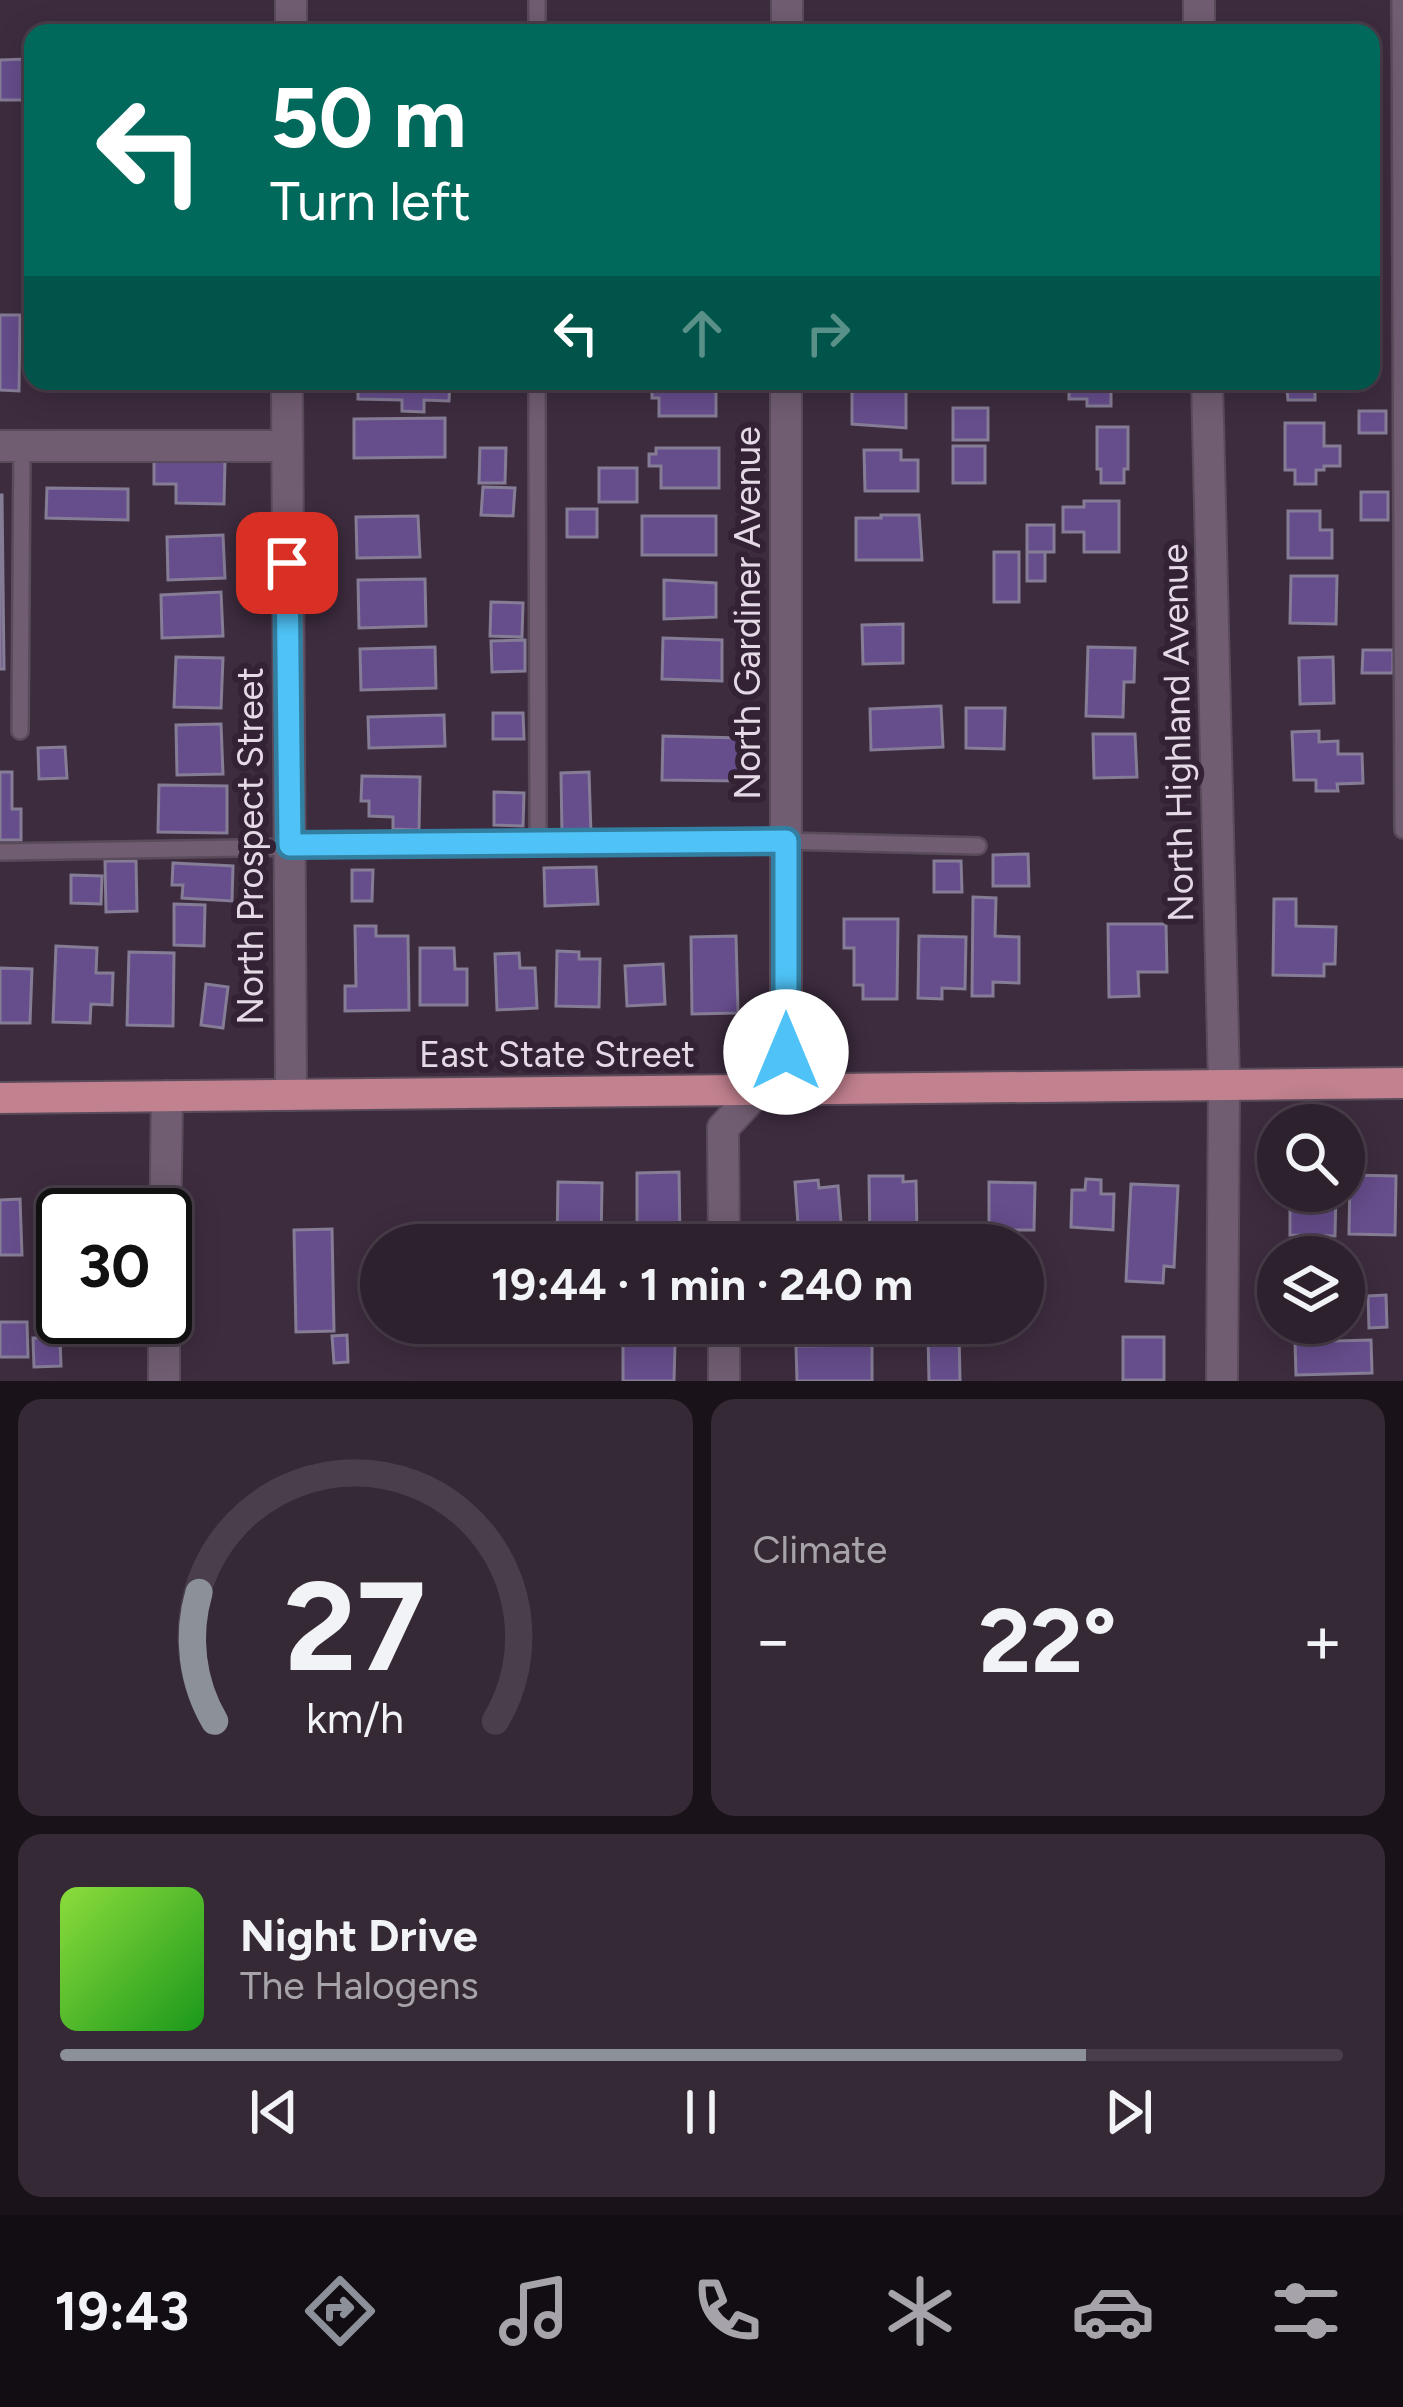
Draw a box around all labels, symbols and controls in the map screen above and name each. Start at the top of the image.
text: 50 m [270,67,466,168]
icon: left [72,72,228,228]
text: Turn left [270,169,471,234]
icon: left [543,300,609,366]
icon: ahead [669,300,735,366]
icon: right [795,300,861,366]
street label: North Gardiner Avenue [726,426,769,800]
pin [236,512,338,614]
icon: arrive [254,530,320,596]
street label: North Highland Avenue [1153,544,1202,922]
street label: North Prospect Street [229,667,272,1025]
position arrow [723,989,849,1115]
street label: East State Street [419,1033,695,1076]
map controls [1257,1104,1365,1344]
button: search [1257,1104,1365,1212]
speed limit sign: 30 [36,1188,192,1344]
button: layers [1257,1236,1365,1344]
text: 19:44 · 1 min · 240 m [491,1257,913,1311]
text: Climate [753,1526,887,1573]
text: 27 [284,1551,426,1701]
text: 22° [979,1586,1117,1695]
text: − [753,1600,794,1680]
text: + [1302,1600,1343,1680]
text: km/h [306,1691,404,1743]
text: Night Drive [240,1908,478,1962]
text: The Halogens [240,1962,479,2009]
icon: previous [241,2079,307,2145]
icon: pause [668,2079,734,2145]
icon: next [1096,2079,1162,2145]
icon: directions [298,2269,382,2353]
icon: music [492,2269,576,2353]
icon: phone [685,2269,769,2353]
icon: climate [878,2269,962,2353]
icon: car [1071,2269,1155,2353]
icon: filters [1264,2269,1348,2353]
text: 19:43 [55,2279,189,2344]

